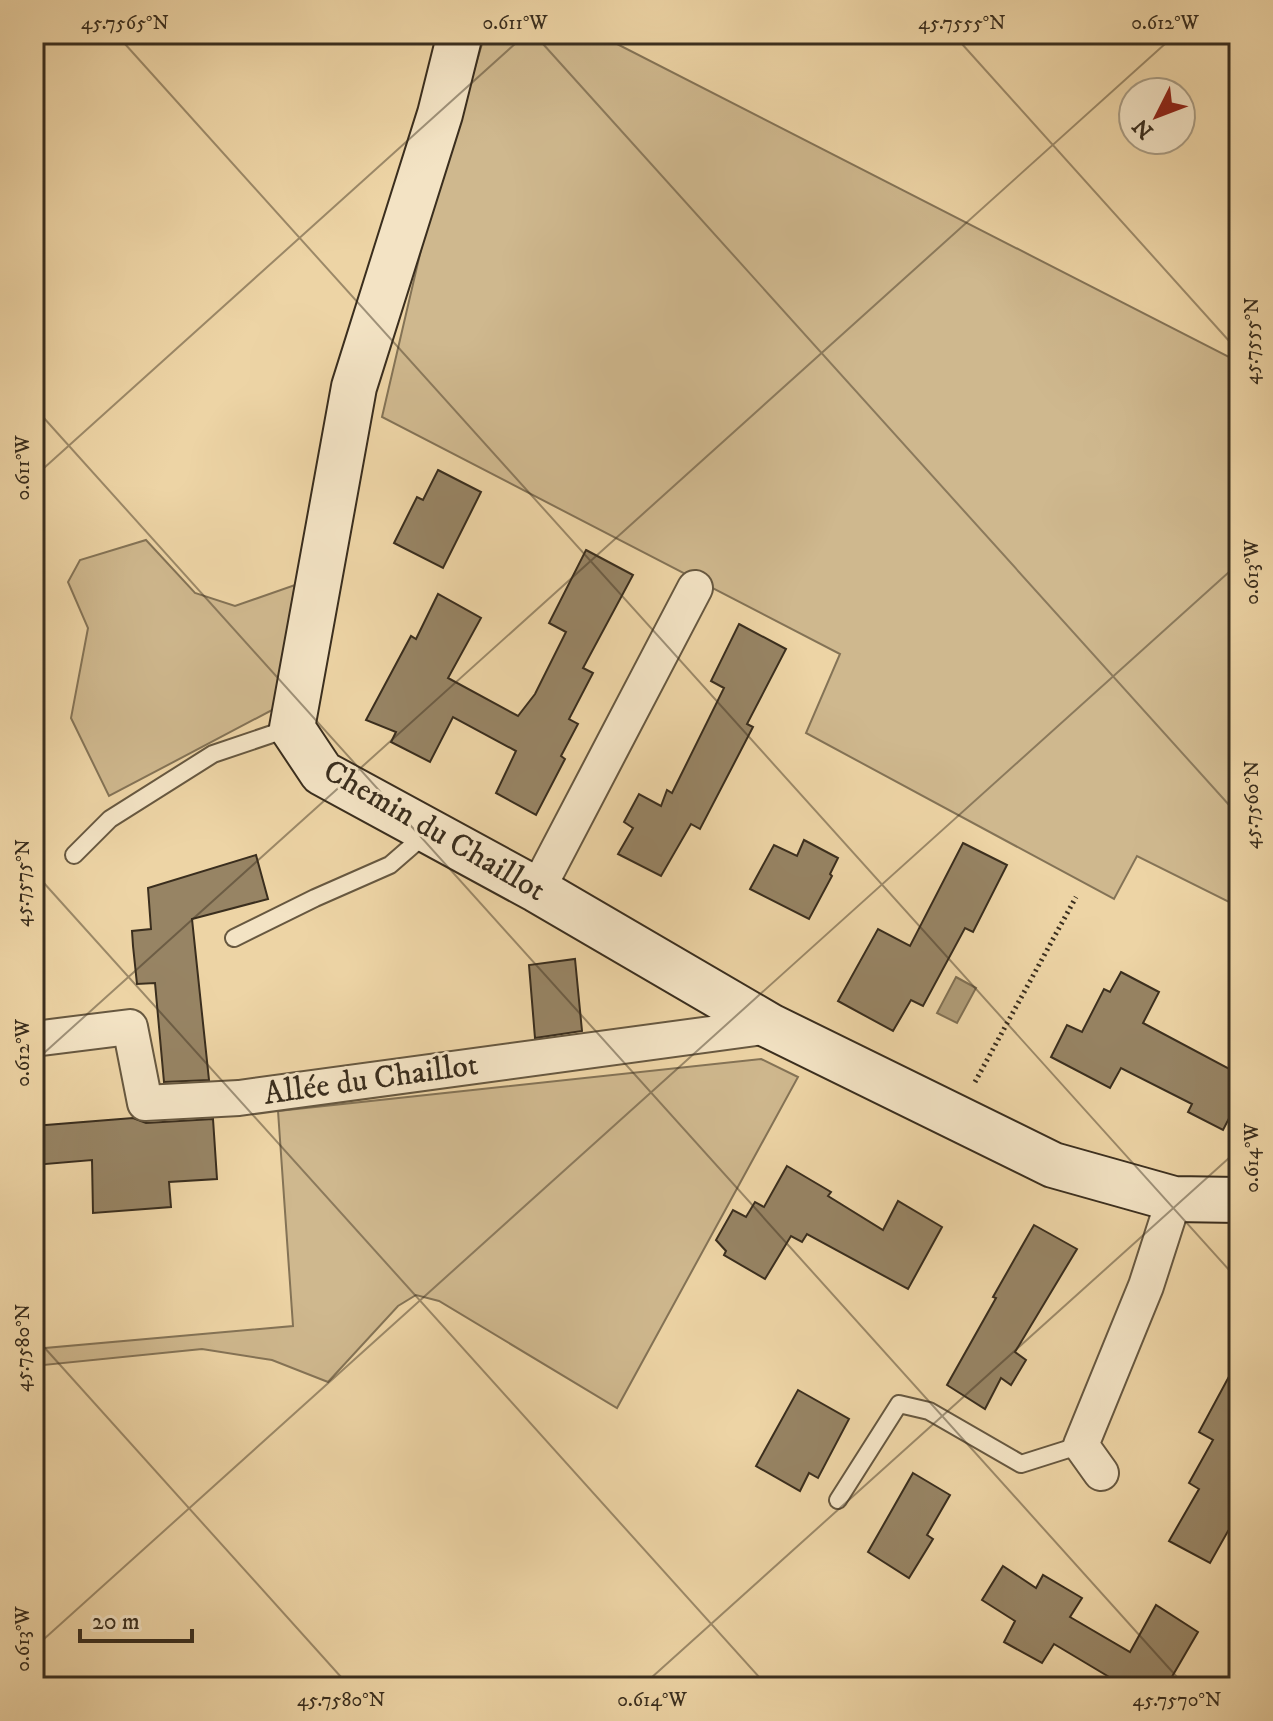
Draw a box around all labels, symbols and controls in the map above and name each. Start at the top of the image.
text: 45.7565°N [81,11,169,36]
text: 0.611°W [482,11,548,36]
text: 45.7555°N [918,11,1006,36]
text: 0.612°W [1131,11,1200,36]
north arrow [1117,76,1197,156]
text: N [1127,113,1159,144]
text: 45.7555°N [1240,297,1265,385]
text: 0.611°W [11,435,36,501]
text: 0.613°W [1240,539,1265,605]
street label: Chemin du Chaillot [316,751,552,911]
text: 45.7560°N [1240,761,1265,849]
text: 45.7575°N [11,839,36,927]
text: 0.612°W [11,1018,36,1087]
street label: Allée du Chaillot [261,1045,481,1115]
text: 0.614°W [1240,1123,1265,1193]
text: 45.7580°N [11,1304,36,1392]
scale bar [80,1593,192,1643]
text: 0.613°W [11,1606,36,1672]
text: 20 m [92,1607,140,1637]
text: 45.7580°N [297,1688,385,1713]
text: 0.614°W [617,1688,687,1713]
text: 45.7570°N [1133,1688,1221,1713]

